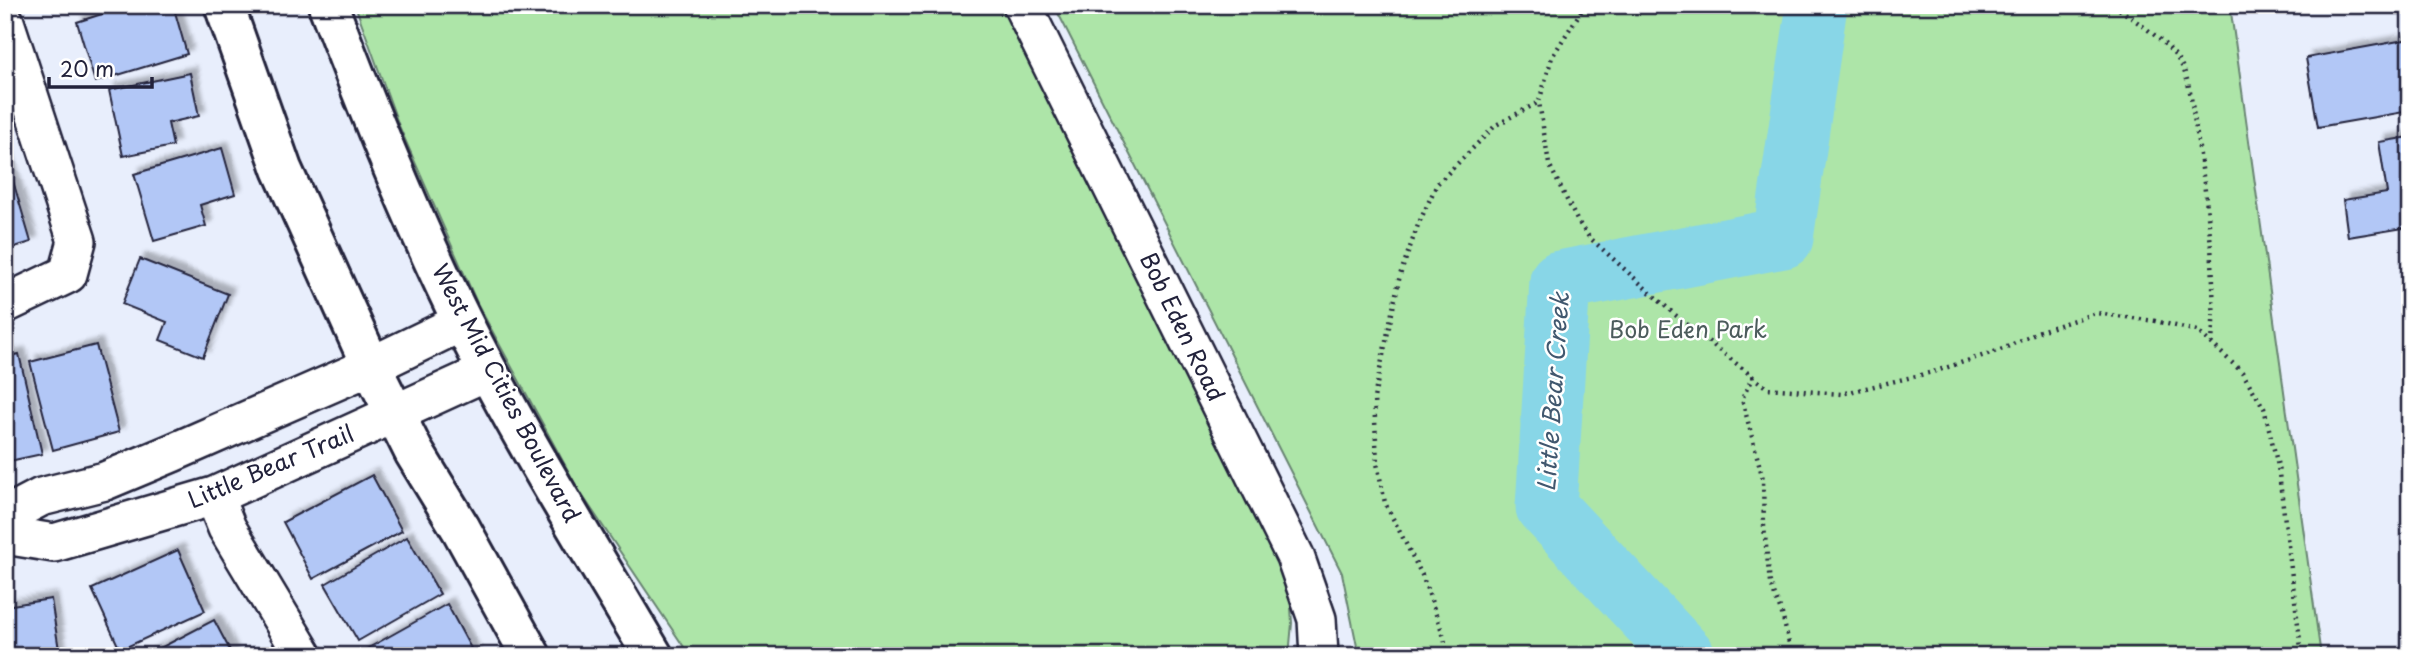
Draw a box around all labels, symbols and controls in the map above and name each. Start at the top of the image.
scale bar [49,46,152,90]
text: 20 m [60,52,114,84]
street label: Bob Eden Road [1132,246,1235,407]
street label: West Mid Cities Boulevard [424,257,591,528]
water label: Little Bear Creek [1527,290,1577,493]
park label: Bob Eden Park [1609,311,1767,346]
street label: Little Bear Trail [182,415,359,516]

